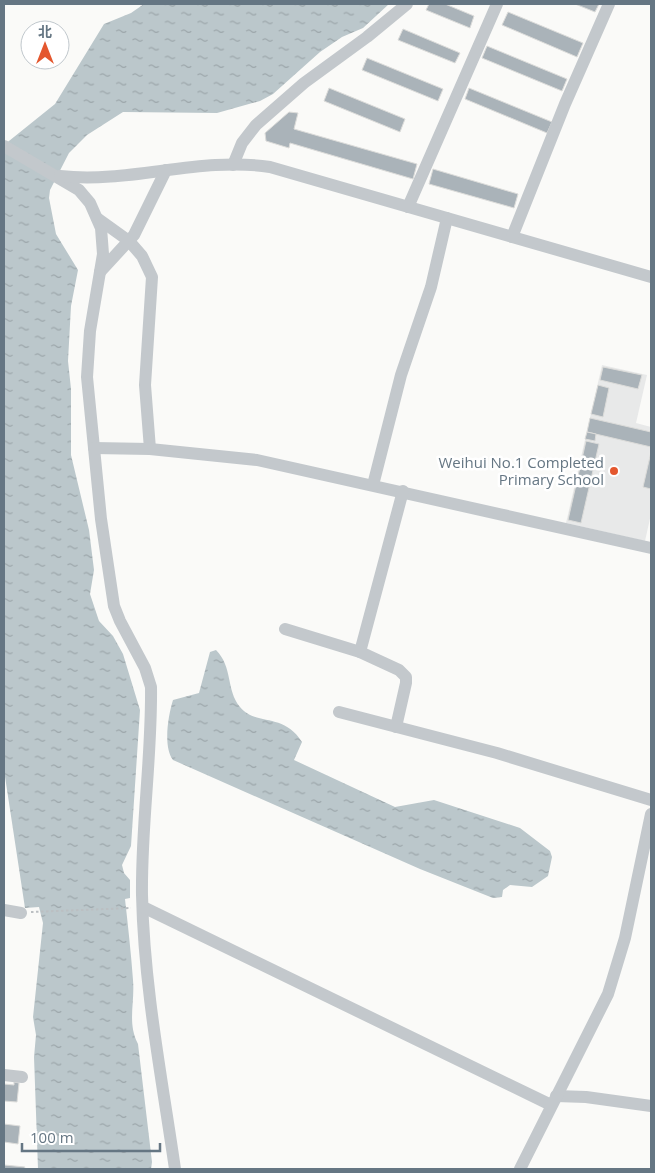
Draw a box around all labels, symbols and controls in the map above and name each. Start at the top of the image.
north arrow [20,20,70,70]
text: 北 [38,22,52,41]
place label: Weihui No.1 Completed Primary School [438,452,604,489]
marker: Weihui No.1 Completed Primary School [608,465,620,477]
scale bar [22,1120,160,1152]
text: 100 m [30,1127,74,1147]

